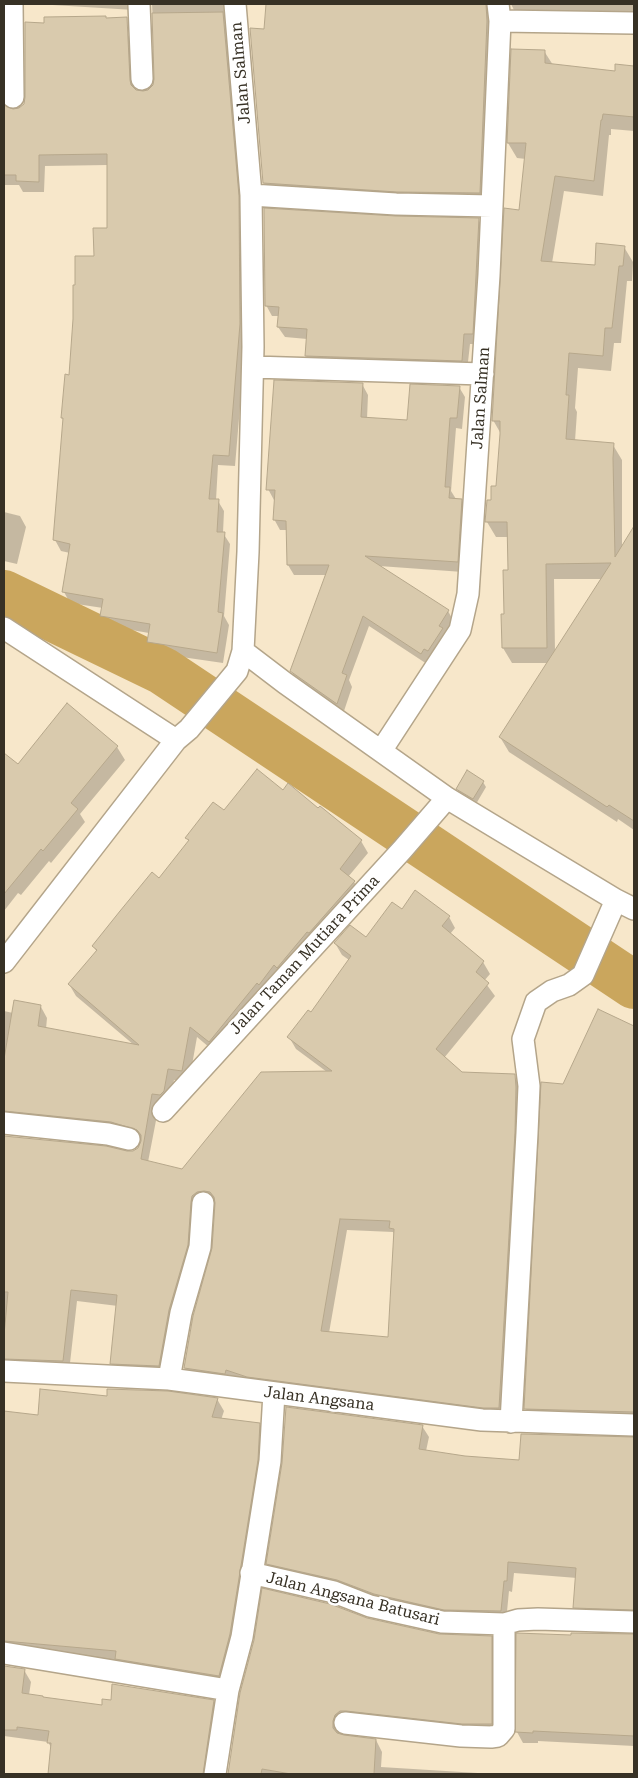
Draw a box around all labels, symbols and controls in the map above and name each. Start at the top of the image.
street label: Jalan Salman [227,21,255,125]
street label: Jalan Salman [468,346,494,450]
street label: Jalan Taman Mutiara Prima [226,871,384,1039]
street label: Jalan Angsana [263,1383,375,1415]
street label: Jalan Angsana Batusari [264,1568,442,1630]

